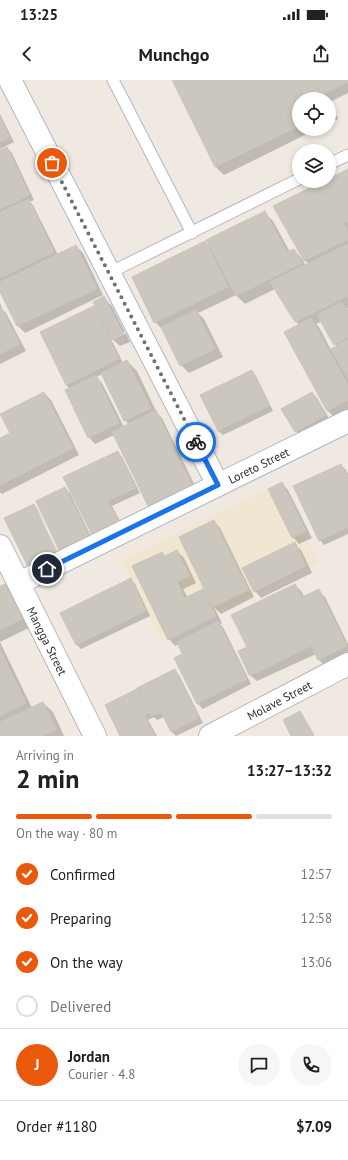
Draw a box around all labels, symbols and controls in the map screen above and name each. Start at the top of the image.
text: 13:25 [20,5,58,24]
icon: back [16,43,38,65]
text: Munchgo [139,43,209,66]
icon: share [310,43,332,65]
map controls [292,92,336,188]
button: locate [292,92,336,136]
button: layers [292,144,336,188]
pin [35,146,69,180]
icon: bag [41,152,63,174]
courier [176,422,216,462]
icon: bike [185,431,207,453]
street label: Loreto Street [225,444,292,486]
pin [30,552,64,586]
icon: home [36,558,58,580]
street label: Mangga Street [24,604,71,678]
street label: Molave Street [244,677,314,723]
text: Arriving in [16,747,74,764]
text: 13:27–13:32 [247,761,332,780]
text: 2 min [16,762,79,795]
text: On the way · 80 m [16,825,117,842]
icon: check [16,863,38,885]
text: Confirmed [50,865,115,884]
text: 12:57 [301,866,332,883]
icon: check [16,907,38,929]
text: Preparing [50,909,112,928]
text: 12:58 [301,910,332,927]
icon: check [16,951,38,973]
text: On the way [50,953,123,972]
text: 13:06 [301,954,332,971]
text: Delivered [50,997,111,1016]
button: chat [238,1044,280,1086]
button: phone [290,1044,332,1086]
text: Jordan [68,1047,110,1066]
text: J [34,1055,40,1074]
text: Courier · 4.8 [68,1066,135,1083]
text: Order #1180 [16,1117,97,1136]
text: $7.09 [296,1117,332,1136]

